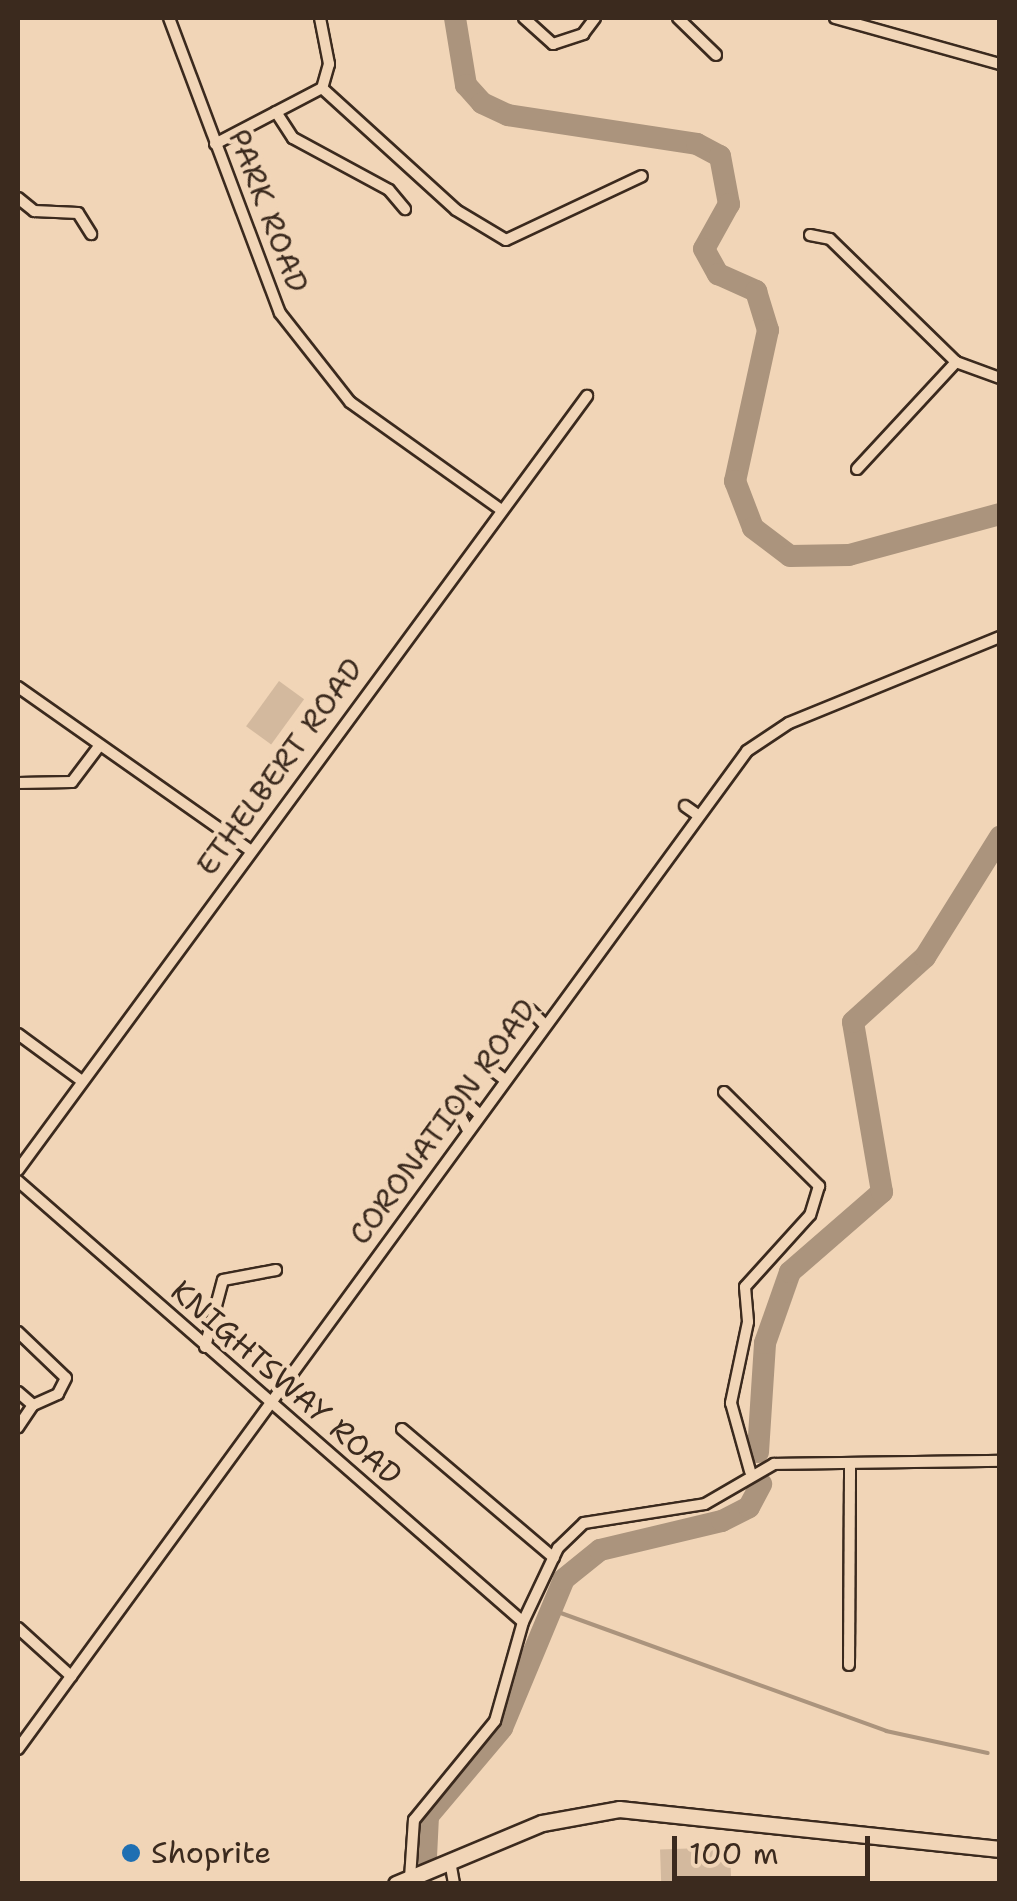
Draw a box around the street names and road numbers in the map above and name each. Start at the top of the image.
street label: PARK ROAD [220,124,316,298]
street label: ETHELBERT ROAD [189,651,371,883]
street label: CORONATION ROAD [342,992,544,1252]
street label: KNIGHTSWAY ROAD [163,1273,409,1493]

